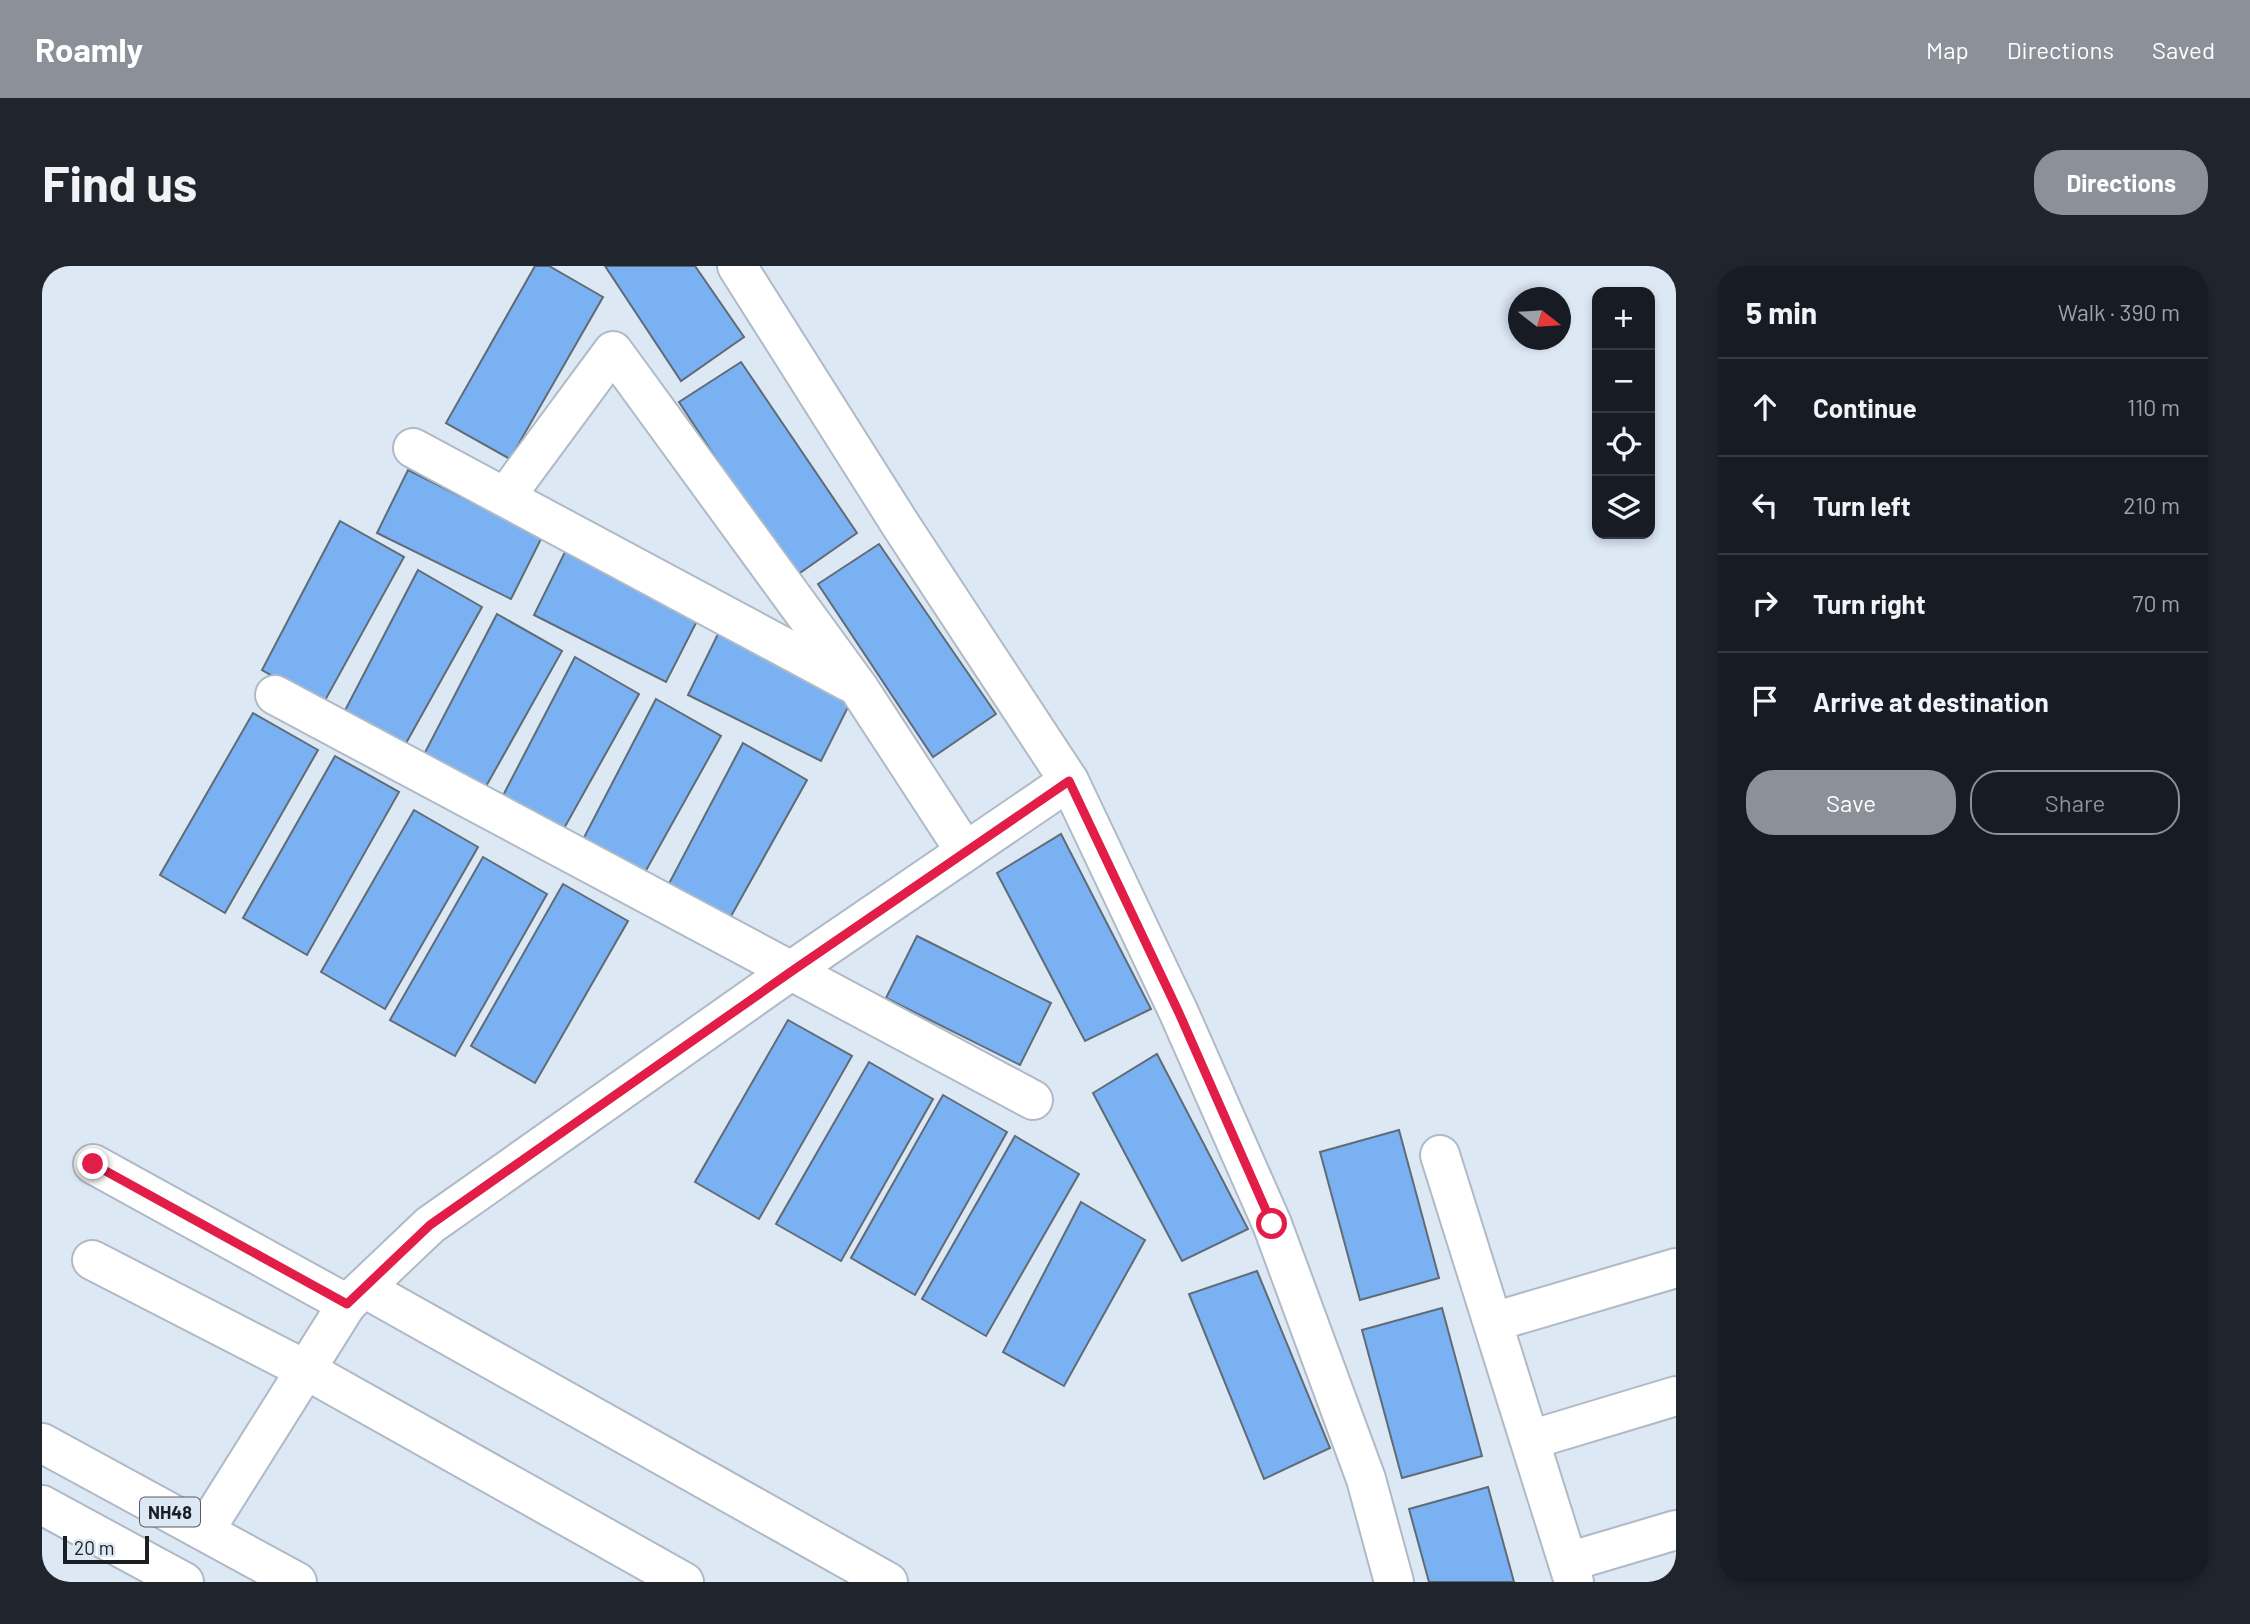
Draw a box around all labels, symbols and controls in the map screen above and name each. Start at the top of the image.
text: Roamly [35,29,143,69]
text: Map [1926,35,1969,64]
text: Directions [2007,35,2114,64]
text: Saved [2152,35,2215,64]
button: Directions [2034,150,2208,215]
text: Find us [42,153,197,212]
north arrow [1508,287,1571,350]
map controls [1592,287,1655,539]
button: + [1592,287,1655,350]
text: 5 min [1746,294,1817,330]
text: Walk · 390 m [2058,298,2180,326]
button: − [1592,350,1655,413]
icon: ahead [1746,388,1784,426]
text: Continue [1813,392,1917,423]
text: 110 m [2127,393,2180,421]
button: locate [1592,413,1655,476]
button: layers [1592,476,1655,539]
icon: left [1746,486,1784,524]
text: Turn left [1813,490,1911,521]
text: 210 m [2123,491,2180,519]
icon: right [1746,584,1784,622]
text: Turn right [1813,588,1926,619]
text: 70 m [2133,589,2180,617]
icon: arrive [1746,682,1784,720]
text: Arrive at destination [1813,686,2049,717]
button: Save [1746,770,1956,835]
button: Share [1970,770,2180,835]
route end [77,1148,108,1179]
route start [1256,1208,1287,1239]
road number: NH48 [140,1498,200,1526]
scale bar [63,1533,149,1565]
text: 20 m [74,1536,114,1559]

